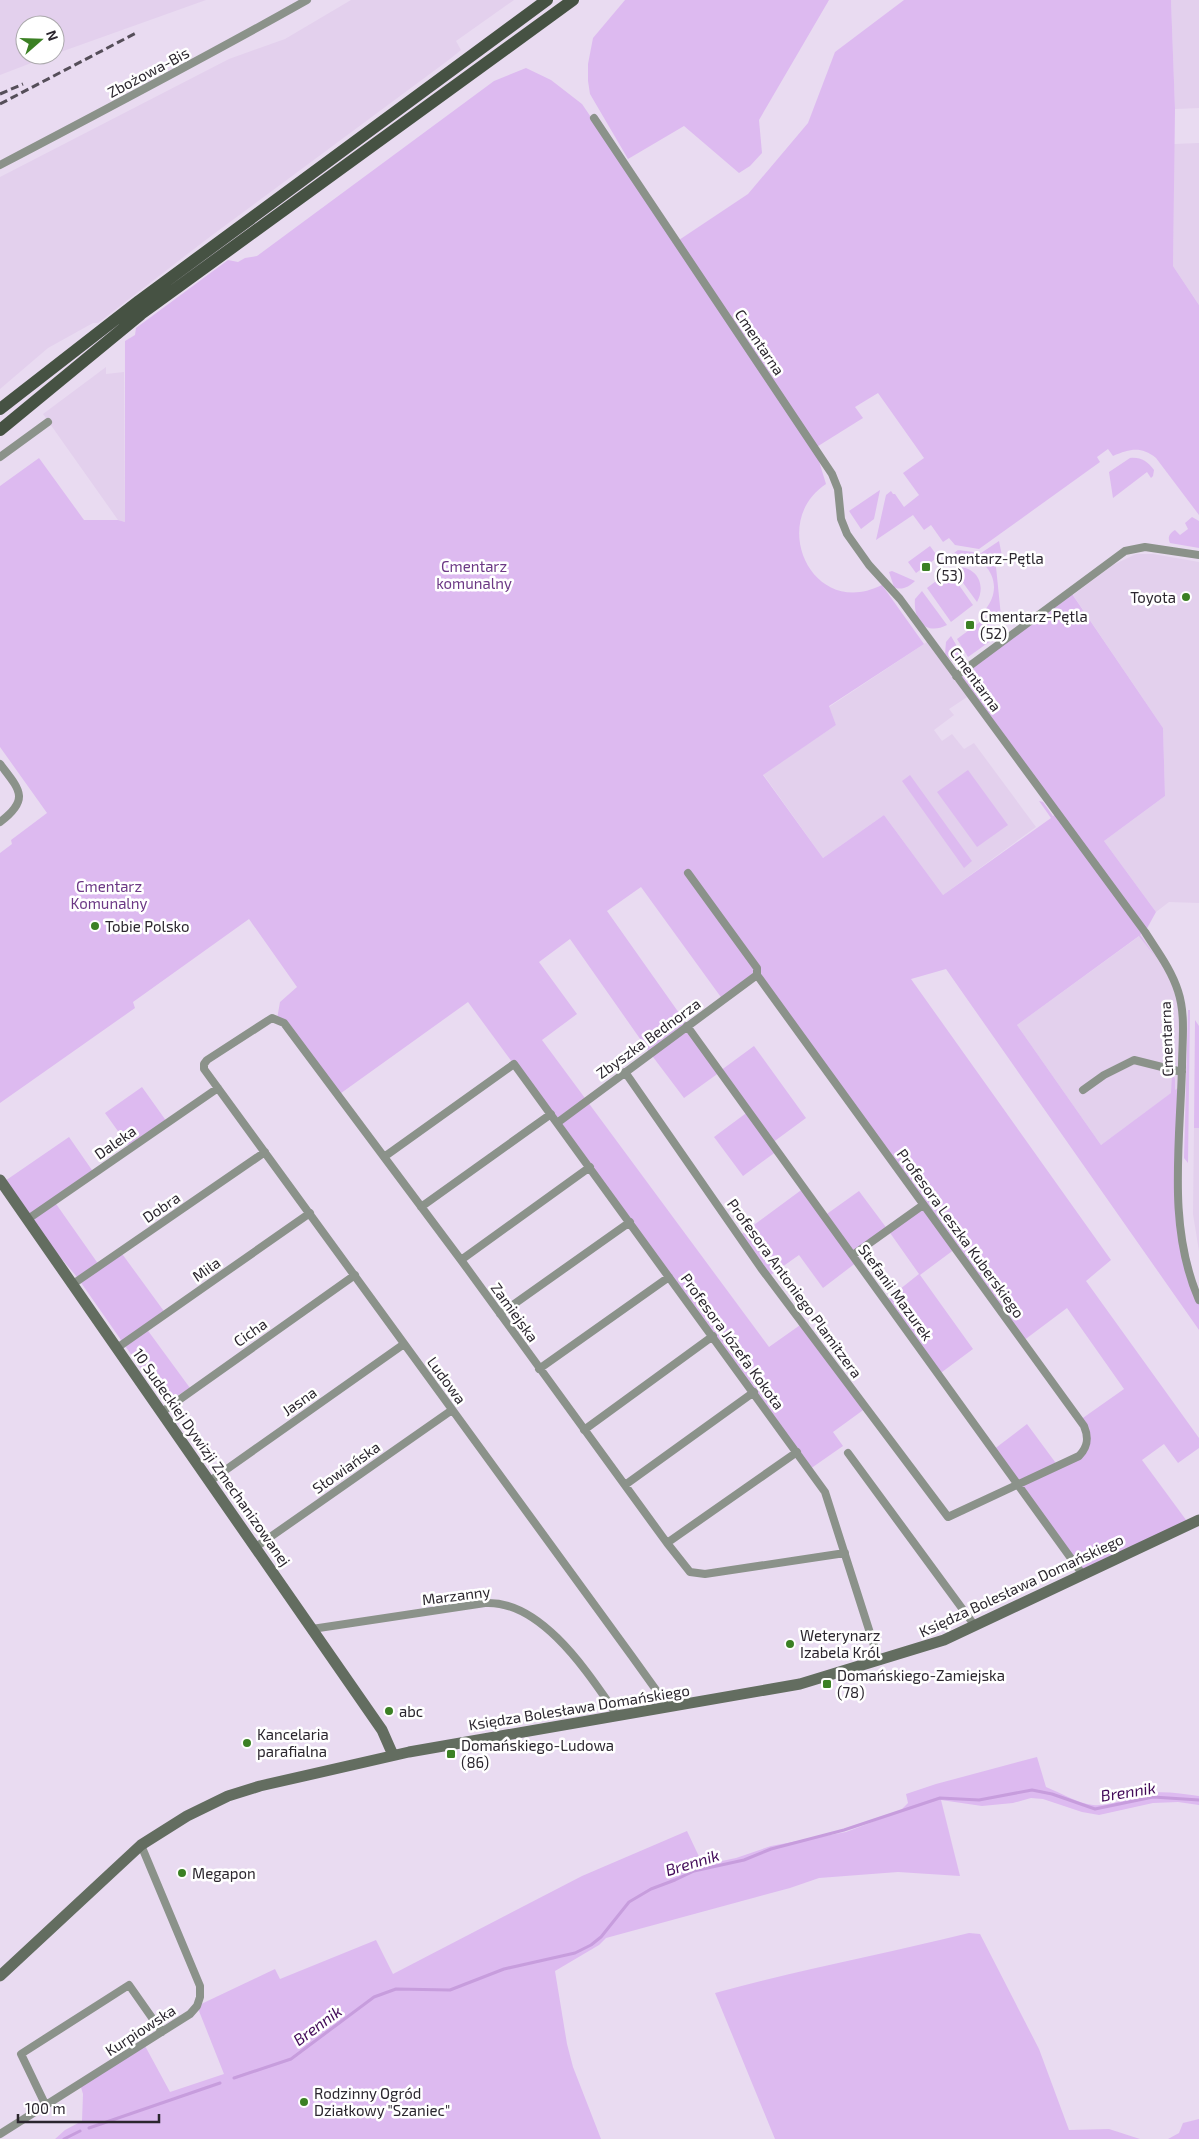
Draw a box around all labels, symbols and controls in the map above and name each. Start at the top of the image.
north arrow [15,15,65,65]
text: N [43,28,62,43]
street label: Zbożowa-Bis [104,43,192,101]
street label: Cmentarna [731,306,789,378]
place label: Cmentarz-Pętla (53) [936,549,1044,584]
park label: Cmentarz komunalny [436,557,512,592]
marker: Cmentarz-Pętla (53) [920,561,932,573]
place label: Toyota [1130,588,1176,606]
marker: Toyota [1180,591,1192,603]
place label: Cmentarz-Pętla (52) [980,607,1088,642]
marker: Cmentarz-Pętla (52) [964,619,976,631]
street label: Cmentarna [947,643,1005,715]
park label: Cmentarz Komunalny [71,877,148,912]
place label: Tobie Polsko [105,917,190,935]
marker: Tobie Polsko [89,920,101,932]
street label: Zbyszka Bednorza [592,994,704,1082]
street label: Cmentarna [1156,1001,1176,1077]
street label: Daleka [91,1121,139,1163]
street label: Profesora Leszka Kuberskiego [894,1145,1028,1321]
street label: Dobra [139,1188,183,1226]
street label: Profesora Antoniego Plamitzera [724,1195,866,1381]
street label: Stefanii Mazurek [855,1240,937,1344]
street label: Miła [189,1253,223,1285]
street label: Profesora Józefa Kokota [678,1269,788,1413]
street label: Zamiejska [487,1279,543,1346]
street label: Cicha [230,1314,270,1350]
street label: 10 Sudeckiej Dywizji Zmechanizowanej [129,1345,294,1570]
street label: Ludowa [424,1353,470,1407]
street label: Jasna [278,1383,320,1419]
street label: Słowiańska [309,1437,383,1497]
street label: Księdza Bolesława Domańskiego [916,1530,1126,1640]
street label: Marzanny [421,1582,491,1608]
place label: Weterynarz Izabela Król [800,1626,881,1661]
marker: Weterynarz Izabela Król [784,1638,796,1650]
place label: Domańskiego-Zamiejska (78) [837,1666,1005,1701]
marker: Domańskiego-Zamiejska (78) [821,1678,833,1690]
street label: Księdza Bolesława Domańskiego [467,1681,691,1733]
place label: abc [399,1702,423,1720]
marker: abc [383,1705,395,1717]
place label: Kancelaria parafialna [257,1725,329,1760]
place label: Domańskiego-Ludowa (86) [461,1736,614,1771]
marker: Kancelaria parafialna [241,1737,253,1749]
marker: Domańskiego-Ludowa (86) [445,1748,457,1760]
water label: Brennik [1099,1777,1157,1805]
water label: Brennik [663,1845,721,1879]
place label: Megapon [192,1864,256,1882]
marker: Megapon [176,1867,188,1879]
street label: Kurpiowska [101,2001,179,2059]
water label: Brennik [289,2001,345,2049]
place label: Rodzinny Ogród Działkowy "Szaniec" [314,2084,450,2119]
scale bar [18,2092,159,2124]
marker: Rodzinny Ogród Działkowy "Szaniec" [298,2096,310,2108]
text: 100 m [25,2099,66,2117]

